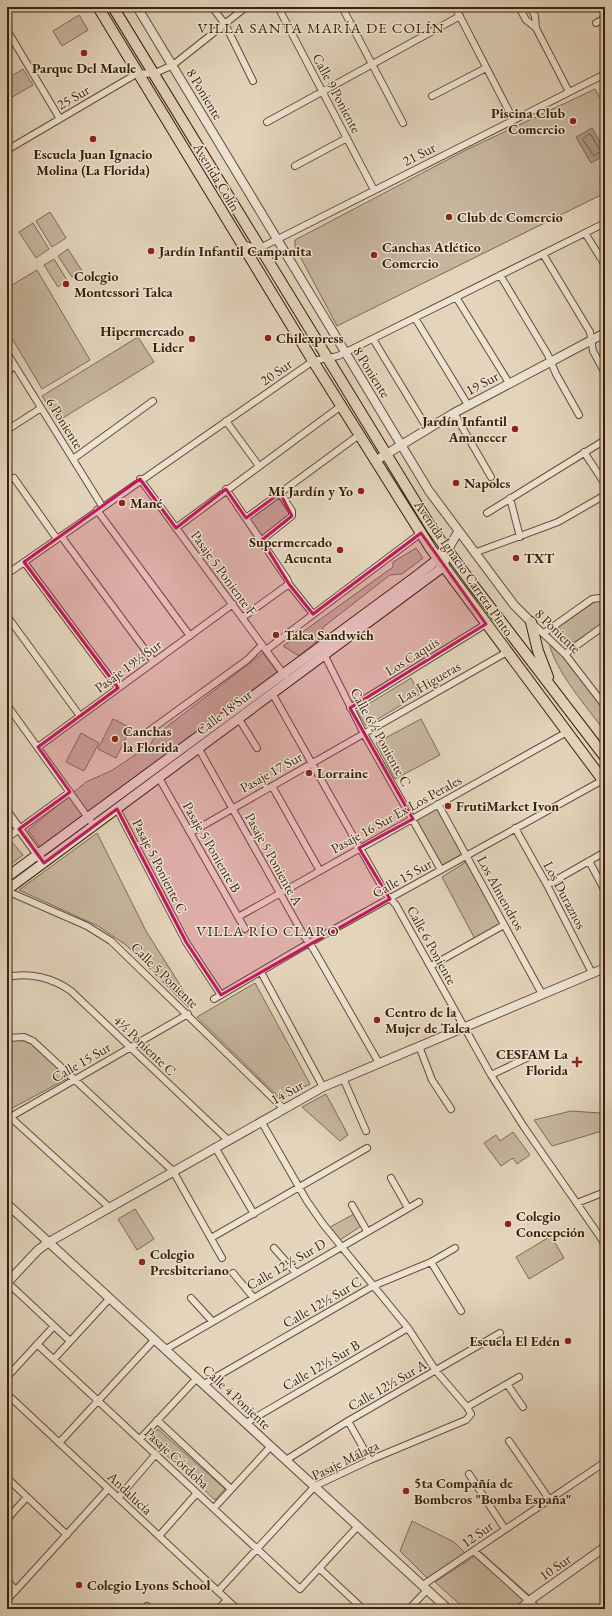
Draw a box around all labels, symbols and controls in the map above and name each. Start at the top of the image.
district label: VILLA SANTA MARÍA DE COLÍN [197,18,445,37]
marker: Parque Del Maule [79,48,89,58]
street label: Calle 9 Poniente [309,50,366,136]
place label: Parque Del Maule [32,59,136,77]
street label: 8 Poniente [183,65,228,124]
street label: 25 Sur [53,80,93,113]
place label: Piscina Club Comercio [491,104,565,138]
marker: Piscina Club Comercio [568,116,578,126]
marker: Escuela Juan Ignacio Molina (La Florida) [88,134,98,144]
street label: Avenida Colín [189,138,245,215]
street label: 21 Sur [399,138,439,170]
place label: Escuela Juan Ignacio Molina (La Florida) [34,145,152,179]
place label: Club de Comercio [457,208,563,226]
marker: Club de Comercio [444,212,454,222]
place label: Canchas Atlético Comercio [382,238,481,272]
place label: Jardín Infantil Campanita [157,242,312,260]
marker: Jardín Infantil Campanita [146,246,156,256]
marker: Canchas Atlético Comercio [369,250,379,260]
place label: Colegio Montessori Talca [74,267,173,301]
marker: Colegio Montessori Talca [61,279,71,289]
place label: Hipermercado Lider [100,322,184,356]
place label: Chilexpress [276,329,344,347]
marker: Chilexpress [263,333,273,343]
marker: Hipermercado Lider [187,334,197,344]
street label: 8 Poniente [349,343,395,401]
street label: 20 Sur [257,354,296,389]
street label: 19 Sur [462,367,502,399]
street label: 6 Poniente [42,394,88,452]
place label: Jardín Infantil Amanecer [420,412,507,446]
marker: Jardín Infantil Amanecer [510,424,520,434]
place label: Napoles [464,474,510,492]
marker: Napoles [451,478,461,488]
place label: Mi Jardín y Yo [268,482,353,500]
marker: Mi Jardín y Yo [356,486,366,496]
place label: Mané [130,494,163,512]
street label: Avenida Ignacio Carrera Pinto [410,496,518,640]
marker: Mané [117,498,127,508]
street label: Pasaje 5 Poniente F [187,527,261,619]
place label: Supermercado Acuenta [249,533,333,567]
marker: Supermercado Acuenta [335,545,345,555]
place label: TXT [524,549,554,567]
marker: TXT [511,553,521,563]
street label: 8 Poniente [531,605,585,658]
place label: Talca Sandwich [284,626,374,644]
marker: Talca Sandwich [271,630,281,640]
street label: Los Caquis [382,632,443,680]
street label: Pasaje 19½ Sur [91,635,165,696]
street label: Las Higueras [394,657,464,707]
street label: Calle 6½ Poniente C [346,684,416,790]
street label: Calle 18 Sur [193,685,256,739]
place label: Canchas la Florida [123,722,180,756]
marker: Canchas la Florida [110,734,120,744]
street label: Pasaje 17 Sur [237,747,306,797]
place label: Lorraine [317,764,368,782]
marker: Lorraine [304,768,314,778]
street label: Pasaje 16 Sur Ex Los Perales [327,770,465,857]
place label: FrutiMarket Ivon [456,797,559,815]
street label: Pasaje 5 Poniente B [179,798,245,896]
marker: FrutiMarket Ivon [443,801,453,811]
street label: Pasaje 5 Poniente A [241,809,307,909]
street label: Pasaje 5 Poniente C [128,816,192,916]
street label: Los Almendros [473,853,529,934]
street label: Calle 15 Sur [369,854,435,902]
street label: Los Duraznos [540,858,591,933]
street label: Calle 6 Poniente [403,902,461,988]
district label: VILLA RÍO CLARO [196,921,340,940]
street label: Calle 5 Poniente [127,938,203,1012]
place label: Centro de la Mujer de Talca [385,1003,471,1037]
street label: 4½ Poniente C [110,1011,180,1079]
marker: Centro de la Mujer de Talca [372,1015,382,1025]
street label: Calle 15 Sur [48,1038,114,1086]
place label: CESFAM La Florida [496,1045,569,1079]
marker: CESFAM La Florida [571,1056,583,1068]
street label: 14 Sur [267,1076,307,1108]
place label: Colegio Concepción [516,1207,585,1241]
marker: Colegio Concepción [503,1219,513,1229]
street label: Calle 12½ Sur D [243,1234,329,1294]
place label: Colegio Presbiteriano [150,1245,229,1279]
marker: Colegio Presbiteriano [137,1257,147,1267]
street label: Calle 12½ Sur C [279,1272,365,1332]
place label: Escuela El Edén [470,1332,560,1350]
street label: Calle 12½ Sur B [279,1336,363,1394]
marker: Escuela El Edén [563,1336,573,1346]
street label: Calle 12½ Sur A [344,1355,430,1415]
street label: Calle 4 Poniente [199,1361,276,1434]
street label: Pasaje Córdoba [141,1423,213,1493]
street label: Pasaje Málaga [308,1436,382,1484]
street label: Andalucía [103,1467,157,1519]
place label: 5ta Compañía de Bomberos "Bomba España" [414,1474,571,1508]
marker: 5ta Compañía de Bomberos "Bomba España" [401,1486,411,1496]
street label: 12 Sur [458,1516,497,1551]
street label: 10 Sur [536,1549,575,1584]
place label: Colegio Lyons School [87,1576,211,1594]
marker: Colegio Lyons School [74,1580,84,1590]

